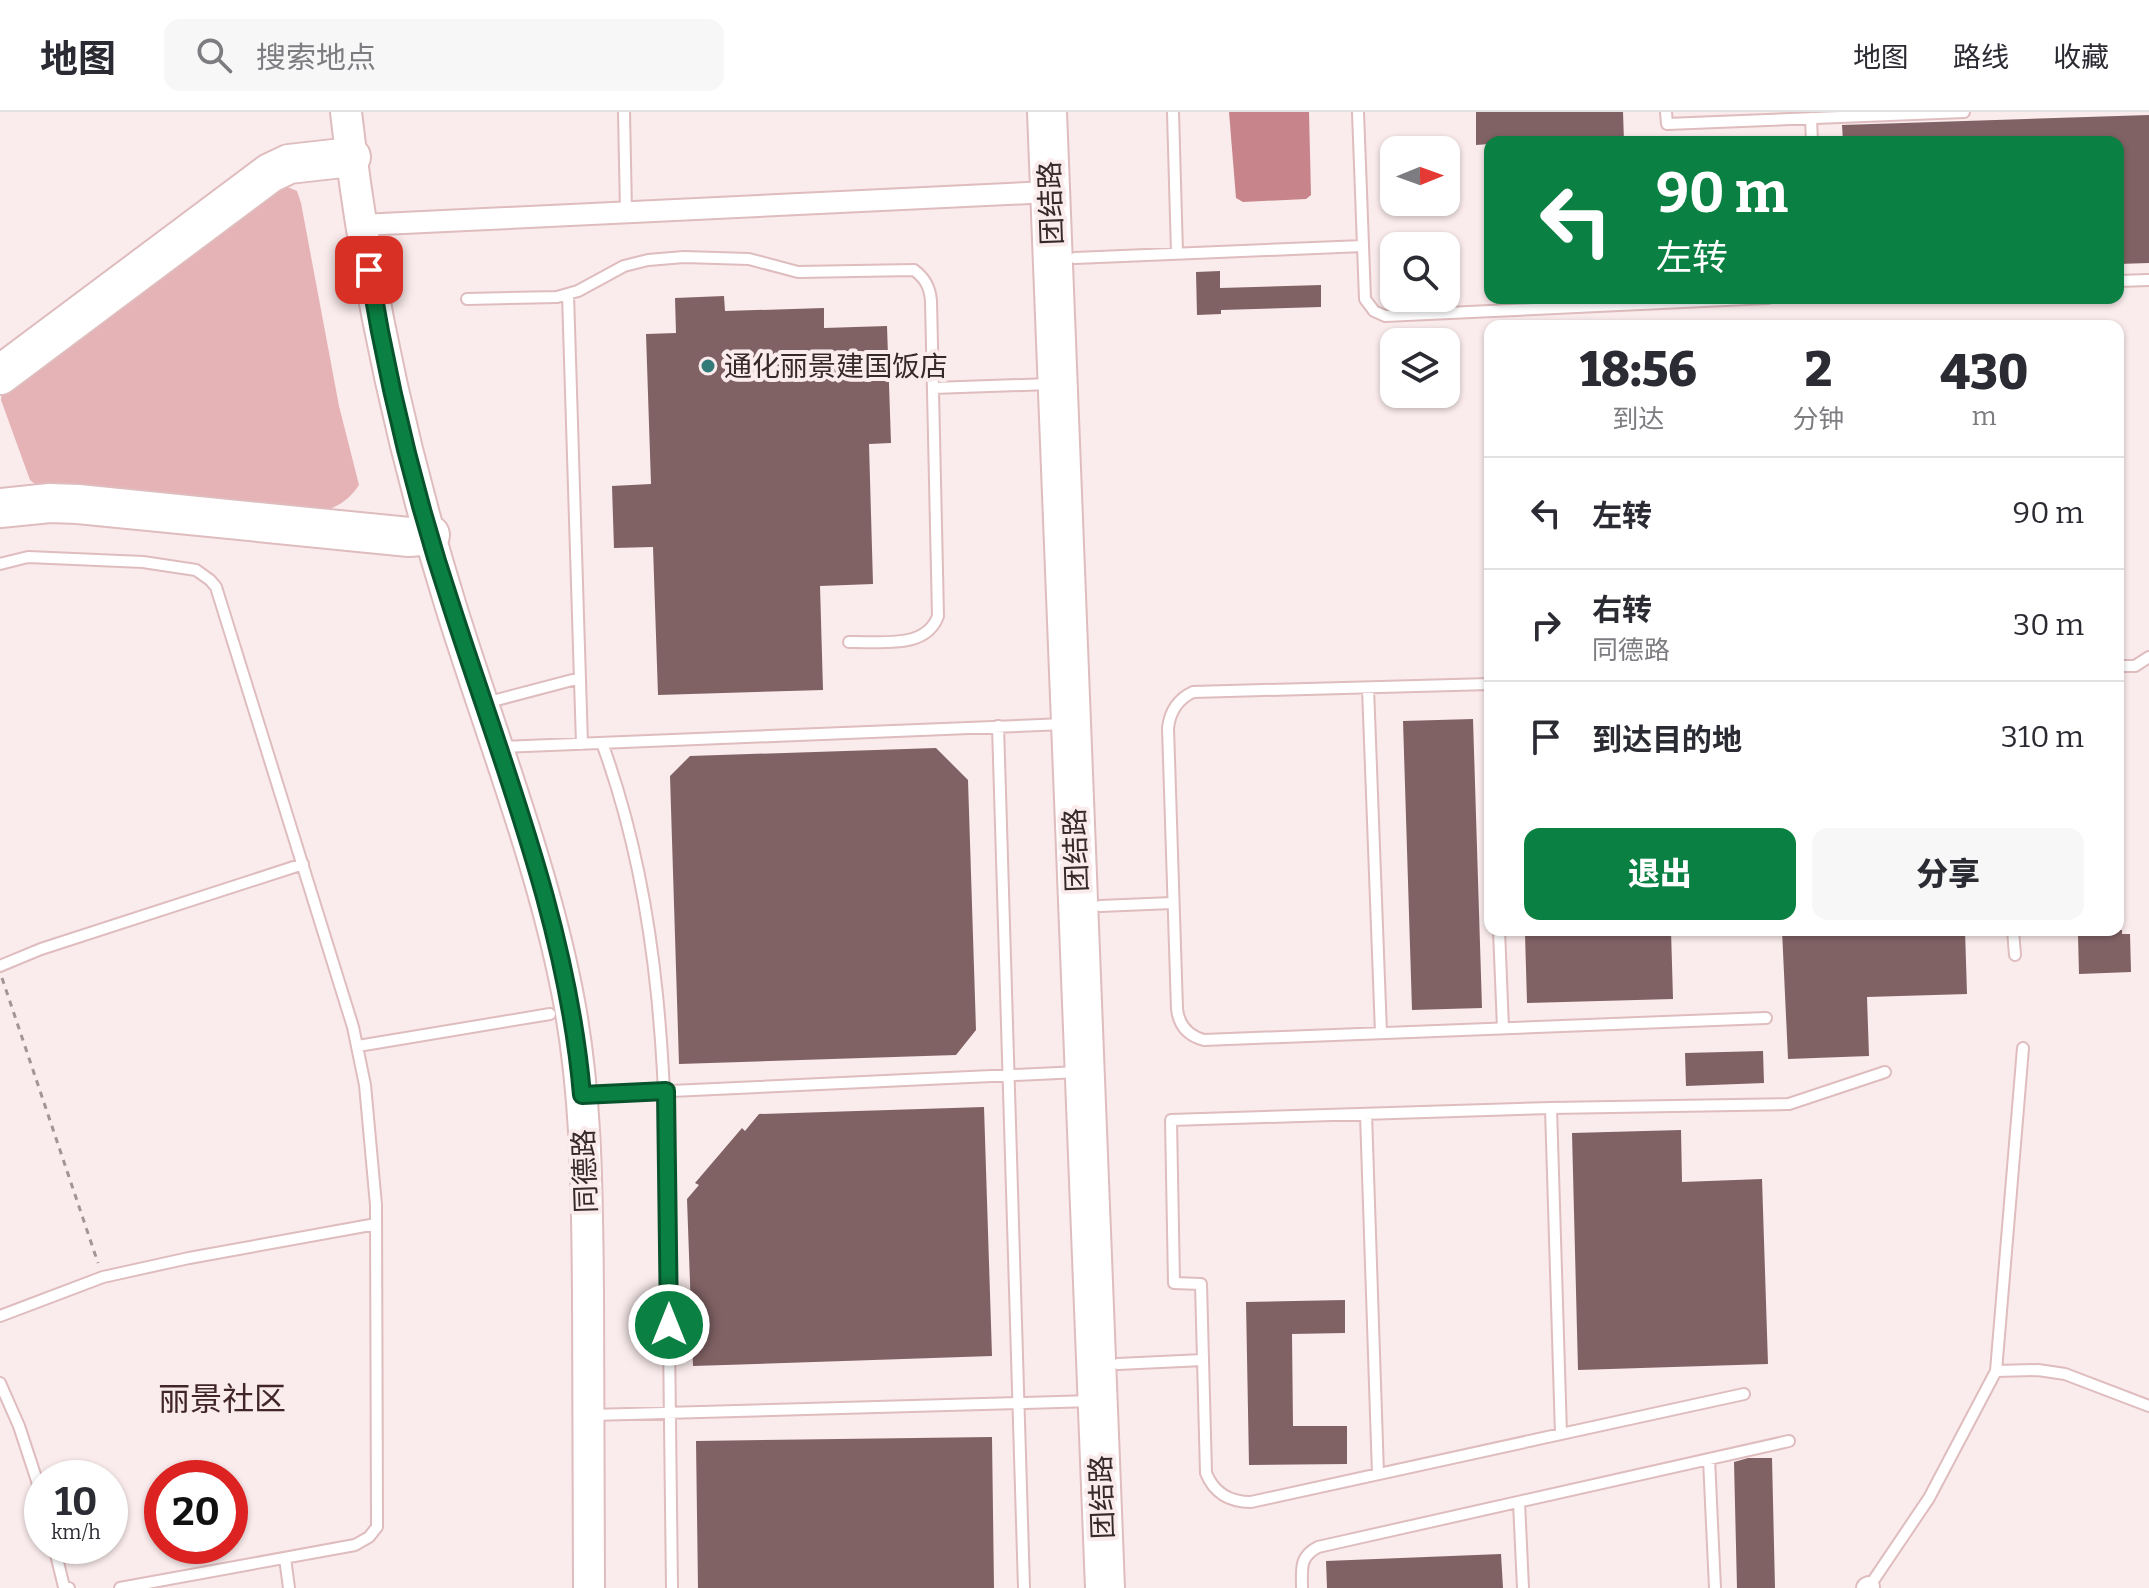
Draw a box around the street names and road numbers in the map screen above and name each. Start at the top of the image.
street label: 团结路 [1033,160,1069,246]
street label: 团结路 [1058,807,1094,893]
street label: 同德路 [567,1128,603,1214]
street label: 团结路 [1084,1454,1120,1540]

